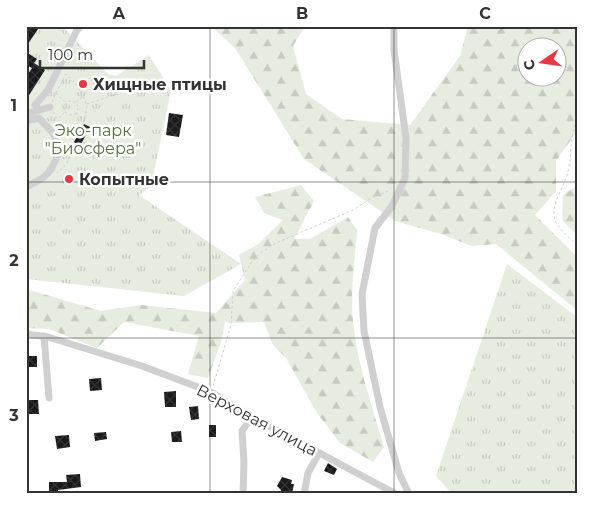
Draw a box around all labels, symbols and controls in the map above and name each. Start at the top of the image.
text: A [112,4,126,23]
text: B [296,4,308,23]
text: C [479,4,491,23]
scale bar [40,38,144,70]
north arrow [516,38,566,88]
text: 100 m [48,45,93,64]
text: С [519,58,539,72]
place label: Хищные птицы [93,75,227,94]
marker: Хищные птицы [77,78,89,90]
text: 1 [11,96,17,115]
park label: Эко-парк "Биосфера" [45,121,141,158]
place label: Копытные [79,170,169,189]
marker: Копытные [63,173,75,185]
text: 2 [9,251,19,270]
street label: Верховая улица [193,380,321,460]
text: 3 [8,406,19,425]

